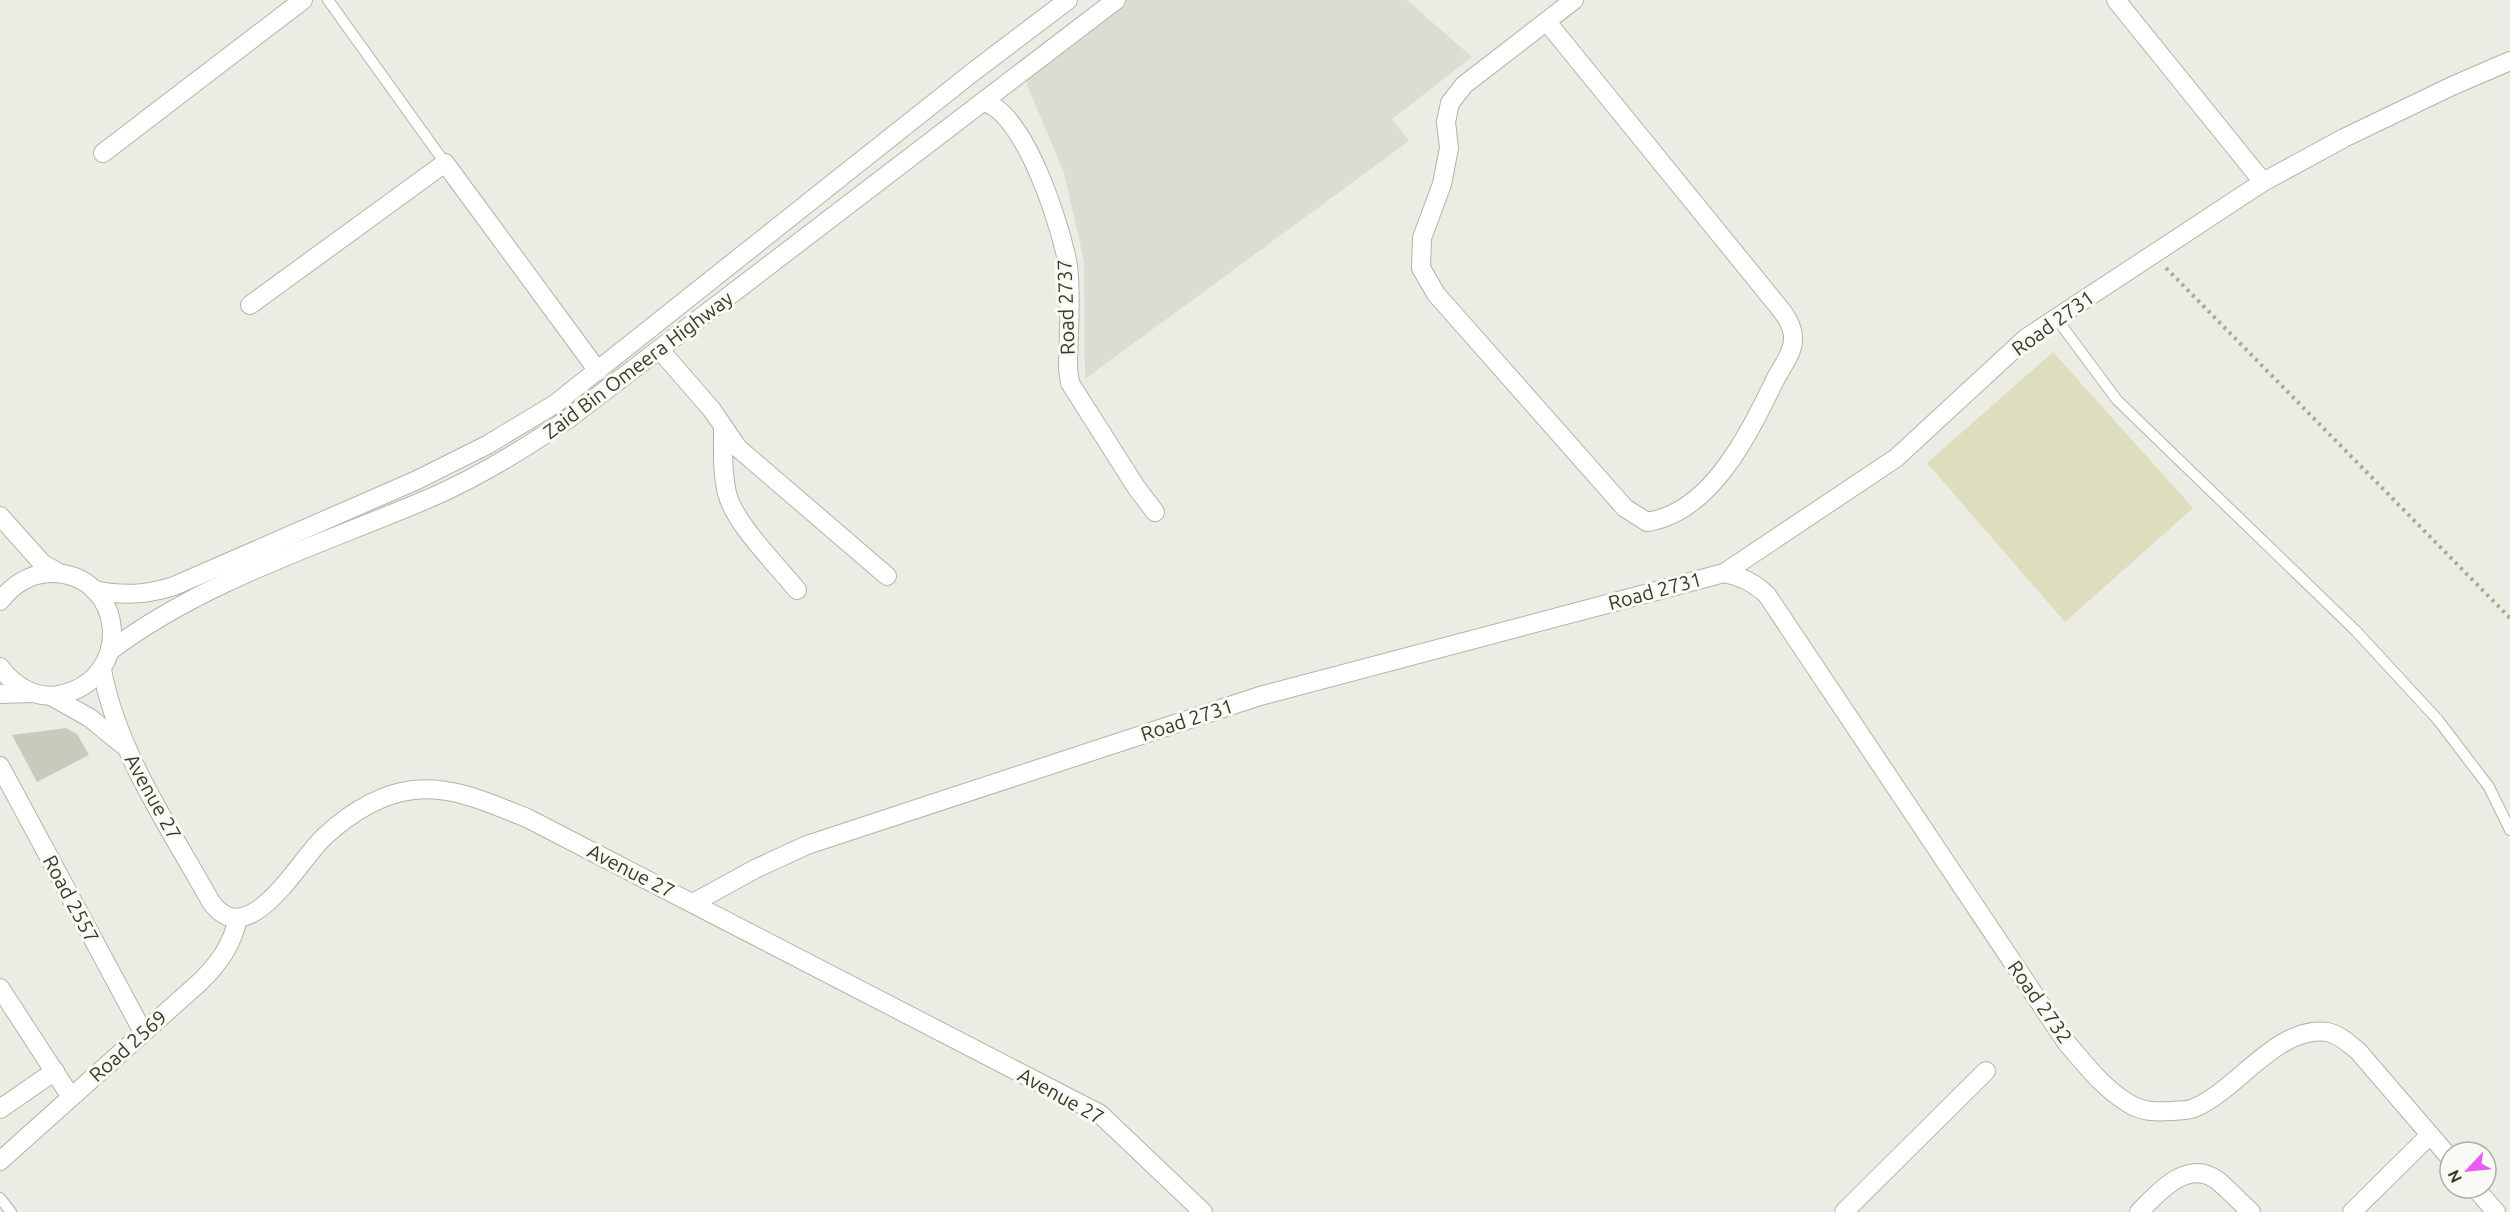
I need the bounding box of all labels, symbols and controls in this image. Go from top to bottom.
street label: Road 2737 [1052,259,1079,355]
street label: Road 2731 [2007,285,2098,360]
street label: Zaid Bin Omeera Highway [539,286,737,443]
street label: Road 2731 [1606,567,1704,614]
street label: Road 2731 [1138,694,1236,745]
street label: Avenue 27 [120,750,186,844]
street label: Avenue 27 [584,839,679,902]
street label: Road 2557 [39,851,104,946]
street label: Road 2732 [2004,956,2077,1048]
street label: Road 2569 [84,1005,171,1086]
street label: Avenue 27 [1014,1063,1108,1129]
north arrow [2438,1140,2498,1200]
text: N [2444,1167,2465,1186]

